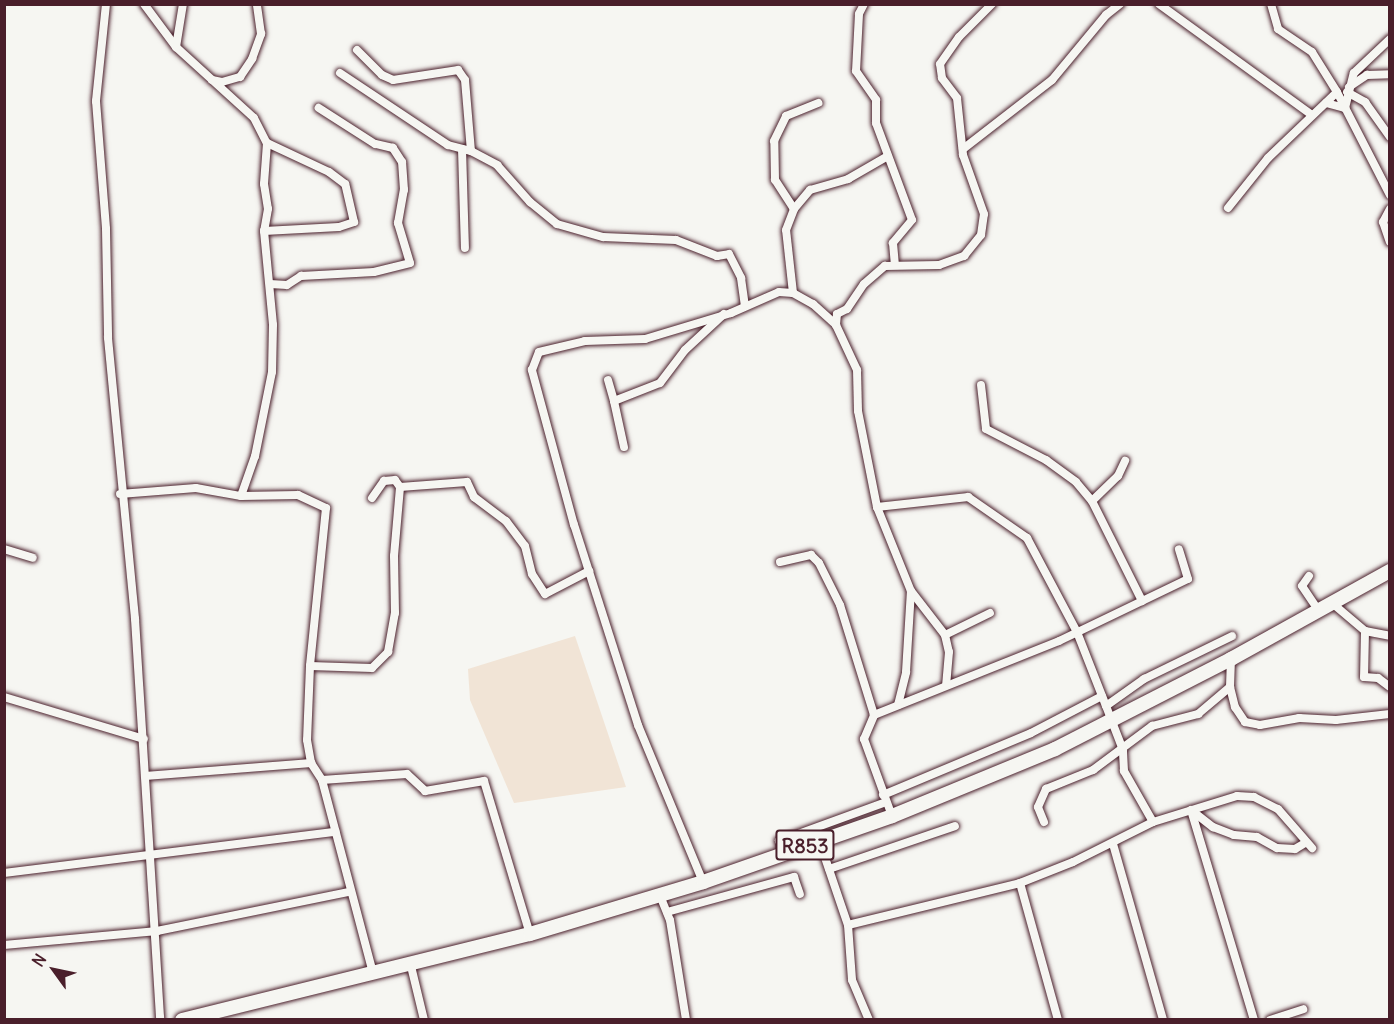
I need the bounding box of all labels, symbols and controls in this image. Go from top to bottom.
road number: R853 [775,828,835,862]
north arrow [24,940,84,1000]
text: N [28,950,50,970]

